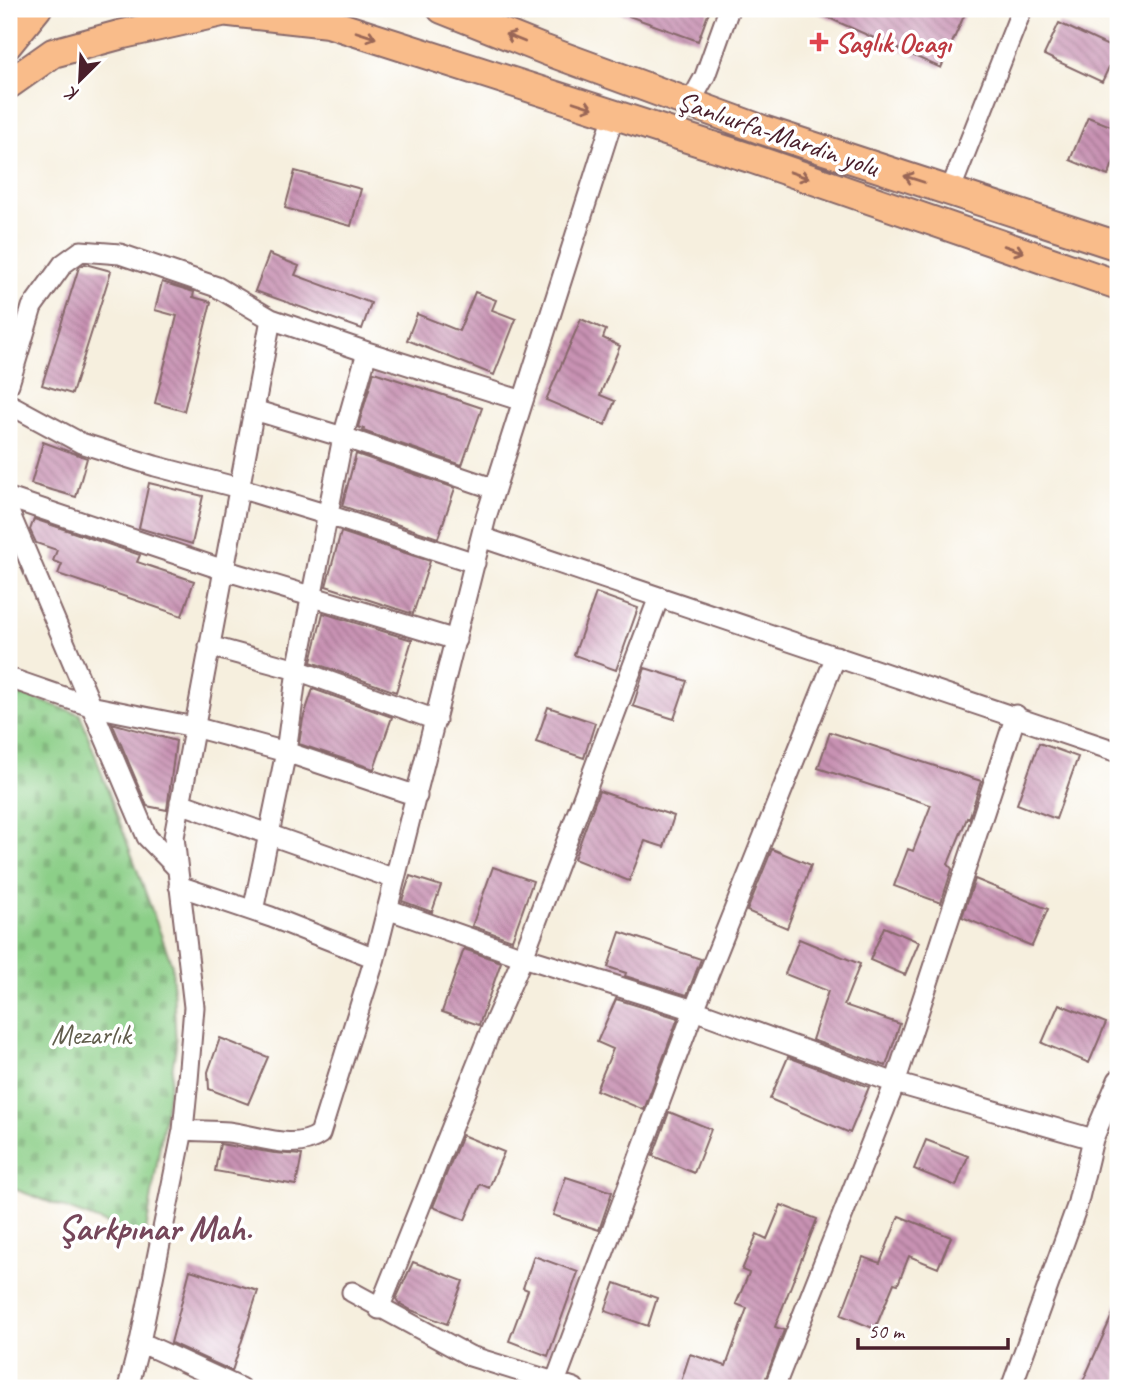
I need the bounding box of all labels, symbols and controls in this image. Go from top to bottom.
place label: Saglık Ocagı [835,25,953,60]
one-way arrow [355,30,377,42]
one-way arrow [504,30,526,43]
marker: Saglık Ocagı [809,32,829,52]
north arrow [46,46,116,116]
text: K [60,80,83,108]
street label: Şanlıurfa-Mardin yolu [673,83,884,185]
one-way arrow [571,99,593,112]
one-way arrow [788,169,810,182]
one-way arrow [903,172,925,185]
one-way arrow [1003,244,1025,256]
park label: Mezarlık [51,1017,134,1052]
district label: Şarkpınar Mah. [58,1206,253,1251]
scale bar [858,1306,1008,1350]
text: 50 m [868,1318,906,1344]

